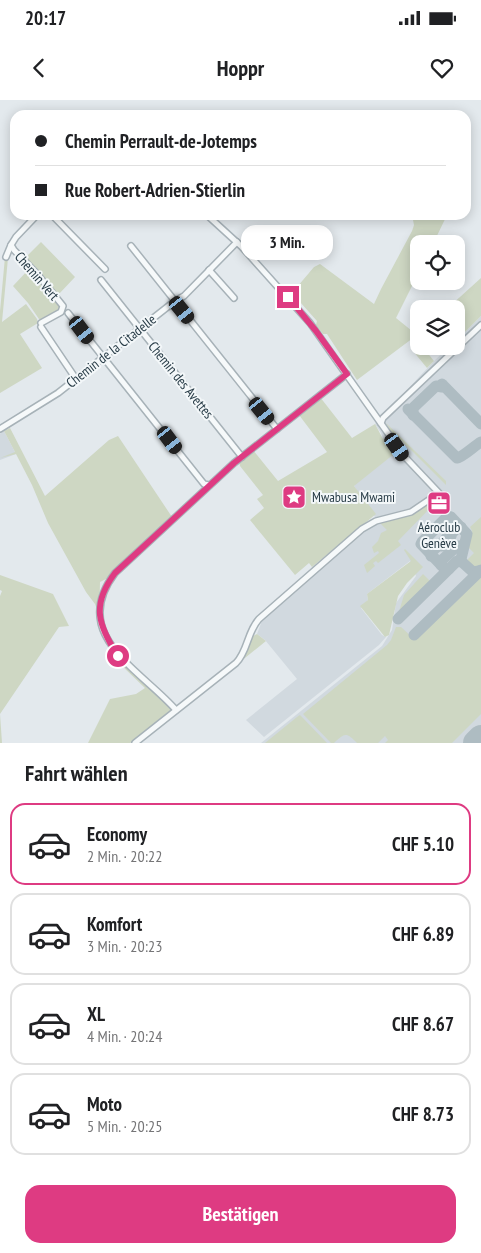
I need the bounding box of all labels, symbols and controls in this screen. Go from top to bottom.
text: 20:17 [25,6,66,30]
icon: back [25,54,53,82]
text: Hoppr [217,54,264,82]
icon: heart [428,54,456,82]
text: Chemin Perrault-de-Jotemps [65,129,257,153]
text: Rue Robert-Adrien-Stierlin [65,178,245,202]
callout: 3 Min. [242,224,334,260]
text: 3 Min. [269,232,305,252]
map controls [410,235,465,355]
button: locate [410,235,465,290]
street label: Chemin Vert [11,248,63,304]
route end [277,286,299,308]
car [166,294,197,326]
button: layers [410,300,465,355]
street label: Chemin de la Citadelle [62,310,160,392]
car [66,314,97,346]
street label: Chemin des Avettes [144,338,218,423]
car [246,395,277,427]
car [154,424,185,456]
car [382,430,411,464]
place icon: Mwabusa Mwami [281,484,307,510]
place label: Mwabusa Mwami [312,488,395,506]
office icon: Aéroclub Genève [426,490,452,516]
place label: Aéroclub Genève [418,518,460,552]
route start [107,645,129,667]
text: Fahrt wählen [25,759,128,787]
icon: car [27,822,72,867]
text: Economy [87,822,147,846]
text: CHF 5.10 [392,832,454,856]
text: 2 Min. · 20:22 [87,846,162,866]
icon: car [27,912,72,957]
text: Komfort [87,912,142,936]
text: CHF 6.89 [392,922,454,946]
text: 3 Min. · 20:23 [87,936,162,956]
icon: car [27,1002,72,1047]
text: XL [87,1002,105,1026]
text: CHF 8.67 [392,1012,454,1036]
text: 4 Min. · 20:24 [87,1026,162,1046]
icon: car [27,1092,72,1137]
text: Moto [87,1092,122,1116]
text: CHF 8.73 [392,1102,454,1126]
text: 5 Min. · 20:25 [87,1116,162,1136]
button: Bestätigen [25,1185,456,1243]

